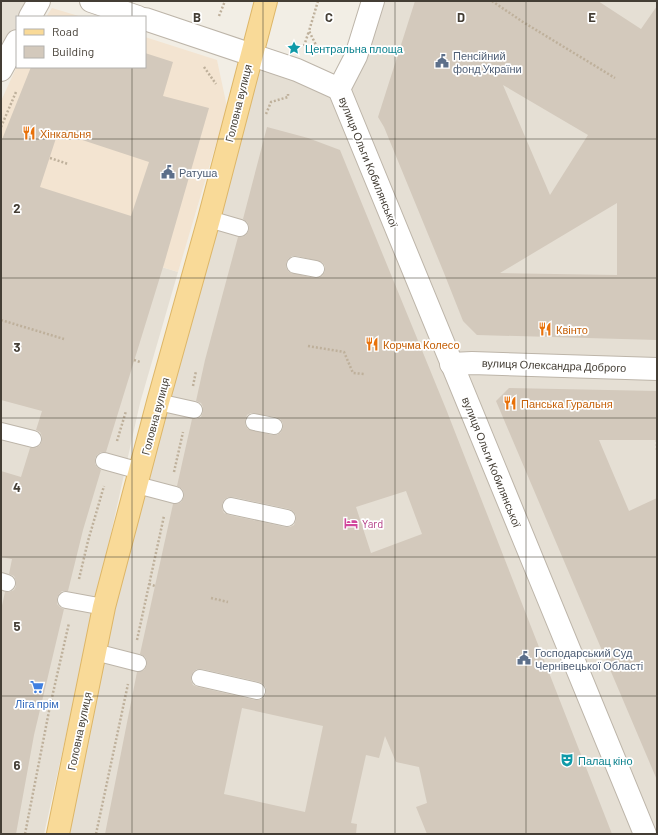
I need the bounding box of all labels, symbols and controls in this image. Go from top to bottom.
text: B [193,9,201,25]
text: C [325,9,333,25]
text: D [457,9,465,25]
text: E [588,9,596,25]
legend [16,16,146,68]
text: Road [52,24,79,38]
place icon: Центральна площа [286,40,302,56]
place label: Центральна площа [305,42,404,55]
text: Building [52,44,94,58]
place label: Пенсійний фонд України [453,49,522,75]
public building icon: Пенсійний фонд України [434,53,450,69]
street label: Головна вулиця [222,63,254,143]
street label: вулиця Ольги Кобилянської [337,95,401,229]
restaurant icon: Хінкальня [21,125,37,141]
place label: Хінкальня [40,127,91,140]
public building icon: Ратуша [160,164,176,180]
place label: Ратуша [179,166,218,179]
text: 2 [13,200,21,216]
restaurant icon: Квінто [537,321,553,337]
place label: Квінто [556,323,588,336]
restaurant icon: Корчма Колесо [364,336,380,352]
place label: Корчма Колесо [383,338,460,351]
text: 3 [13,339,21,355]
street label: вулиця Олександра Доброго [482,356,626,374]
street label: Головна вулиця [138,376,172,456]
street label: вулиця Ольги Кобилянської [460,395,524,529]
restaurant icon: Панська Гуральня [502,395,518,411]
place label: Панська Гуральня [521,397,613,410]
text: 4 [13,479,21,495]
hotel icon: Yard [343,515,359,531]
place label: Yard [362,517,383,530]
text: 5 [13,618,21,634]
place label: Господарський Суд Чернівецької Області [535,646,643,672]
public building icon: Господарський Суд Чернівецької Області [516,650,532,666]
supermarket icon: Ліга прім [29,679,45,695]
street label: Головна вулиця [64,691,94,771]
place label: Ліга прім [15,697,59,710]
theatre icon: Палац кіно [559,752,575,768]
place label: Палац кіно [578,754,633,767]
text: 6 [14,757,21,773]

